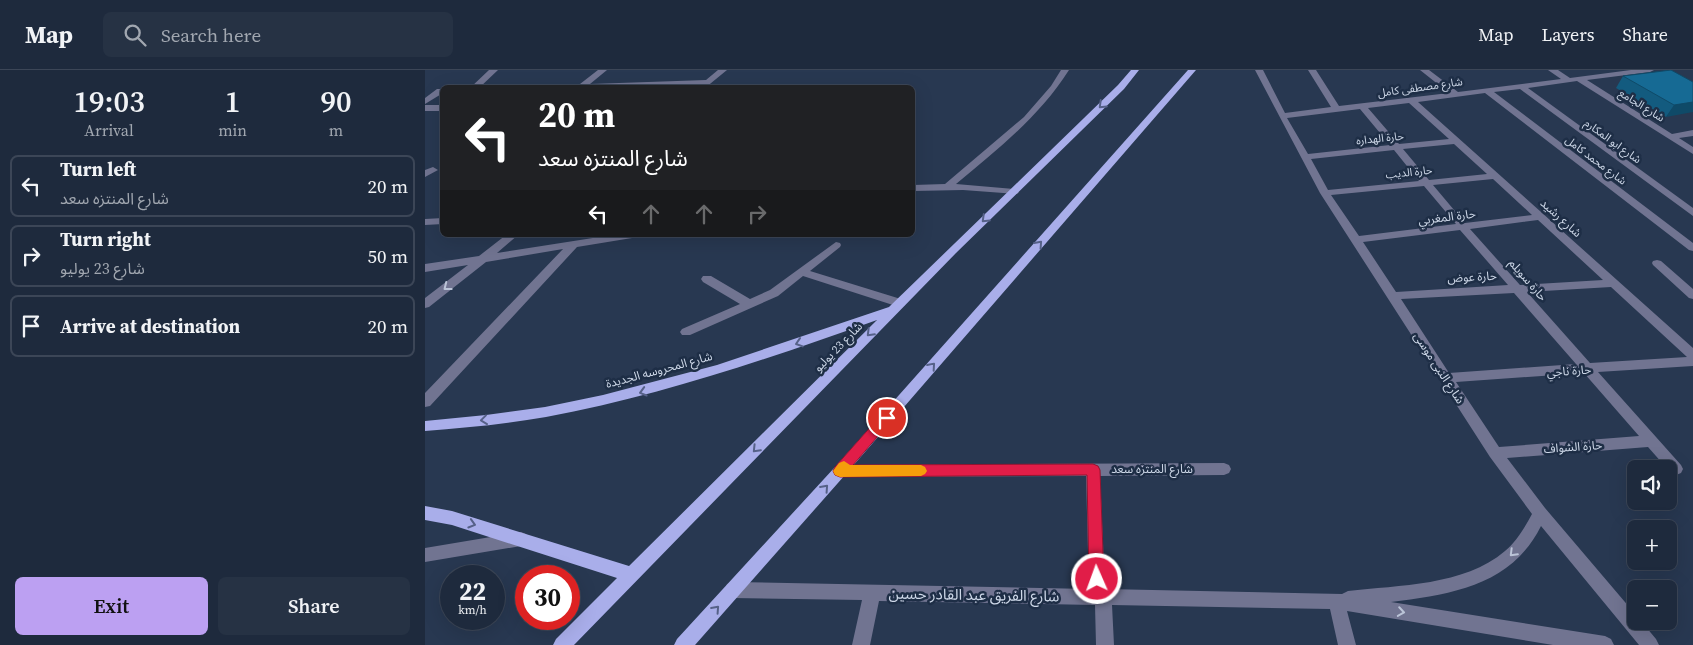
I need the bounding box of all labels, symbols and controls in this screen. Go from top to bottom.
search box [103,12,453,57]
text: Map [25,18,73,51]
icon: search [121,21,149,49]
text: Search here [161,22,261,48]
text: Map [1478,22,1513,47]
text: Layers [1541,22,1594,47]
text: Share [1622,22,1668,47]
street label: شارع مصطفى كامل [1377,74,1464,101]
text: 19:03 [73,81,145,122]
text: 1 [225,81,240,122]
text: 90 [320,81,352,122]
street label: شارع الجامع [1616,85,1668,126]
text: 20 m [538,91,615,139]
one-way arrow [1098,100,1107,109]
icon: left [455,105,520,170]
street label: شارع ابو المكارم [1581,116,1644,167]
text: Arrival [84,119,134,141]
text: min [218,119,247,141]
text: m [329,119,343,141]
street label: حارة الهداره [1355,128,1405,148]
street label: شارع محمد كامل [1562,132,1630,189]
text: شارع المنتزه سعد [538,143,688,173]
text: Turn left [60,156,136,182]
street label: حارة الديب [1385,163,1434,182]
icon: left [17,172,45,200]
text: 20 m [367,173,408,199]
text: شارع المنتزه سعد [60,187,169,209]
street label: شارع رشيد [1536,195,1585,242]
icon: left [584,200,612,228]
icon: ahead [637,200,665,228]
icon: ahead [690,200,718,228]
icon: right [743,200,771,228]
street label: حارة المغربي [1417,206,1477,230]
one-way arrow [982,213,991,222]
text: Turn right [60,226,151,252]
one-way arrow [1033,240,1042,249]
icon: right [17,242,45,270]
text: 50 m [367,243,408,269]
street label: حارة سويلم [1504,255,1551,305]
text: شارع 23 يوليو [60,257,145,279]
street label: حارة عوض [1447,268,1497,286]
one-way arrow [444,281,453,289]
icon: arrive [17,312,45,340]
text: Arrive at destination [60,313,240,339]
text: 20 m [367,313,408,339]
street label: شارع 23 يوليو [810,319,867,376]
one-way arrow [867,327,876,336]
street label: شارع النبى موسى [1409,329,1468,407]
one-way arrow [795,338,803,348]
street label: شارع المحروسه الجديدة [604,348,714,393]
street label: حارة ناجي [1546,361,1592,382]
one-way arrow [926,363,935,372]
one-way arrow [640,386,648,396]
pin [866,397,908,439]
icon: arrive [873,404,901,432]
one-way arrow [479,414,487,425]
street label: حارة الشواف [1543,437,1603,457]
one-way arrow [753,443,762,452]
map controls [1627,460,1677,630]
button: sound [1627,460,1677,510]
street label: شارع المنتزه سعد [1111,461,1193,478]
one-way arrow [819,485,828,494]
one-way arrow [468,518,476,528]
button: + [1627,520,1677,570]
one-way arrow [1510,547,1519,556]
position arrow [1070,552,1122,604]
speed limit sign: 30 [515,565,580,630]
text: 22 [459,574,486,608]
button: Exit [15,577,208,635]
button: Share [218,577,410,635]
button: − [1627,580,1677,630]
street label: شارع الفريق عبد القادر حسين [888,583,1060,608]
text: km/h [458,602,487,618]
one-way arrow [710,605,719,614]
one-way arrow [1397,606,1406,616]

